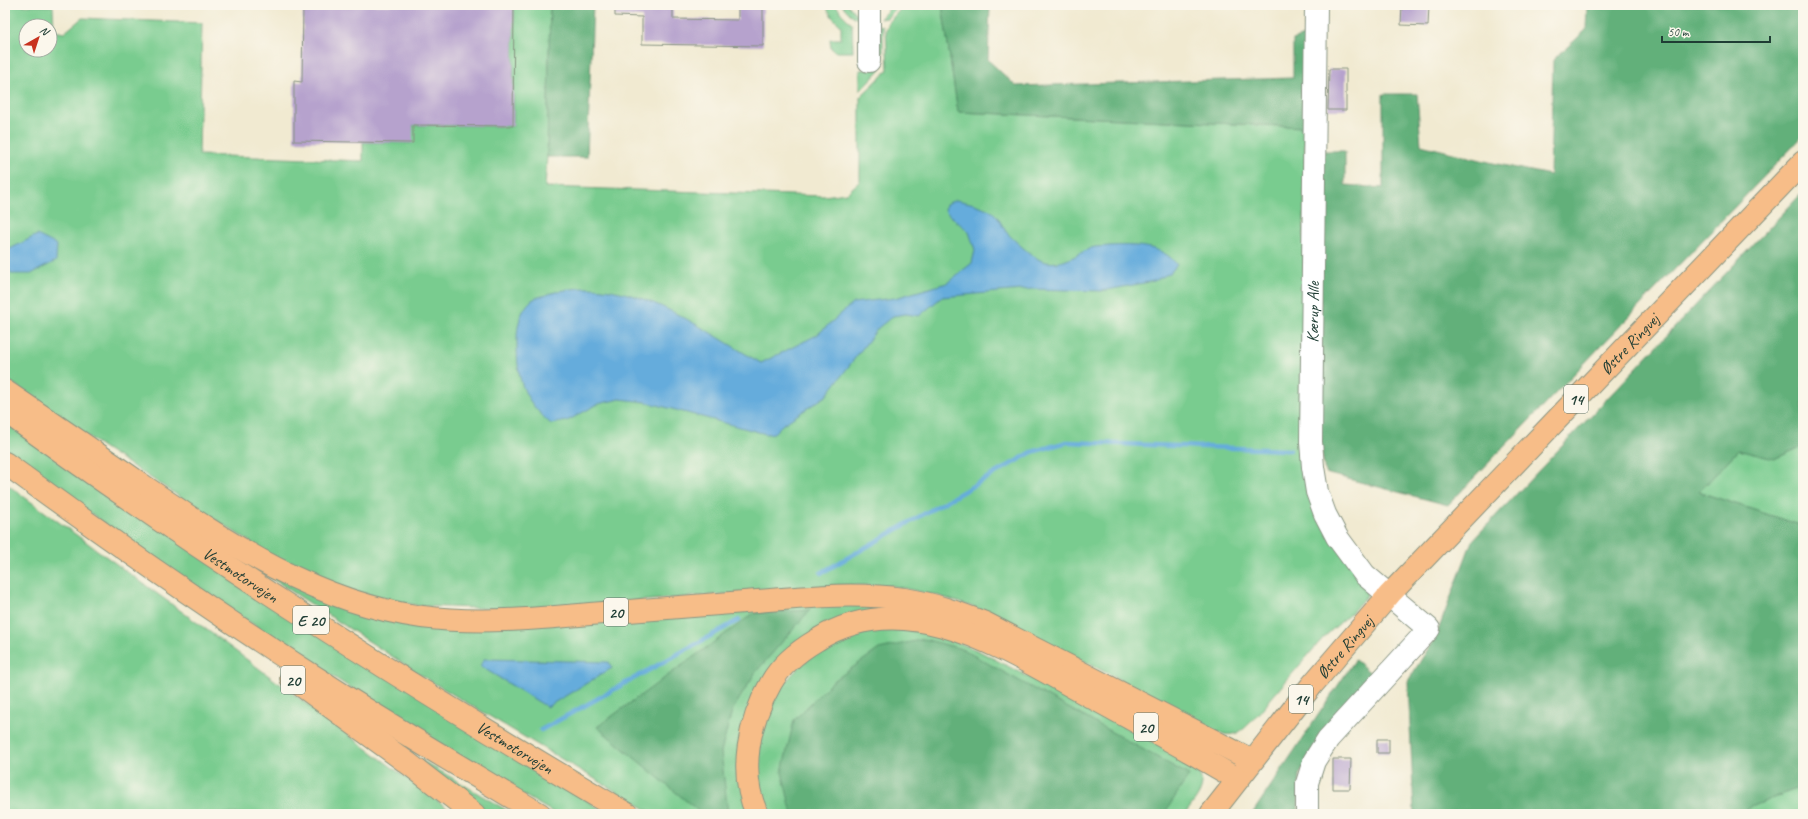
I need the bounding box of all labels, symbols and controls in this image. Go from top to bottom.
north arrow [18,18,58,58]
scale bar [1662,18,1770,44]
text: N [37,23,53,39]
text: 50 m [1668,24,1690,40]
street label: Kærup Alle [1302,280,1324,343]
street label: Østre Ringvej [1596,307,1665,379]
road number: 14 [1564,385,1588,413]
street label: Vestmotorvejen [199,543,282,608]
road number: 20 [604,598,628,626]
road number: E 20 [293,606,329,634]
street label: Østre Ringvej [1312,610,1379,683]
road number: 20 [281,666,305,694]
road number: 14 [1289,685,1313,713]
road number: 20 [1134,713,1158,741]
street label: Vestmotorvejen [472,716,557,779]

